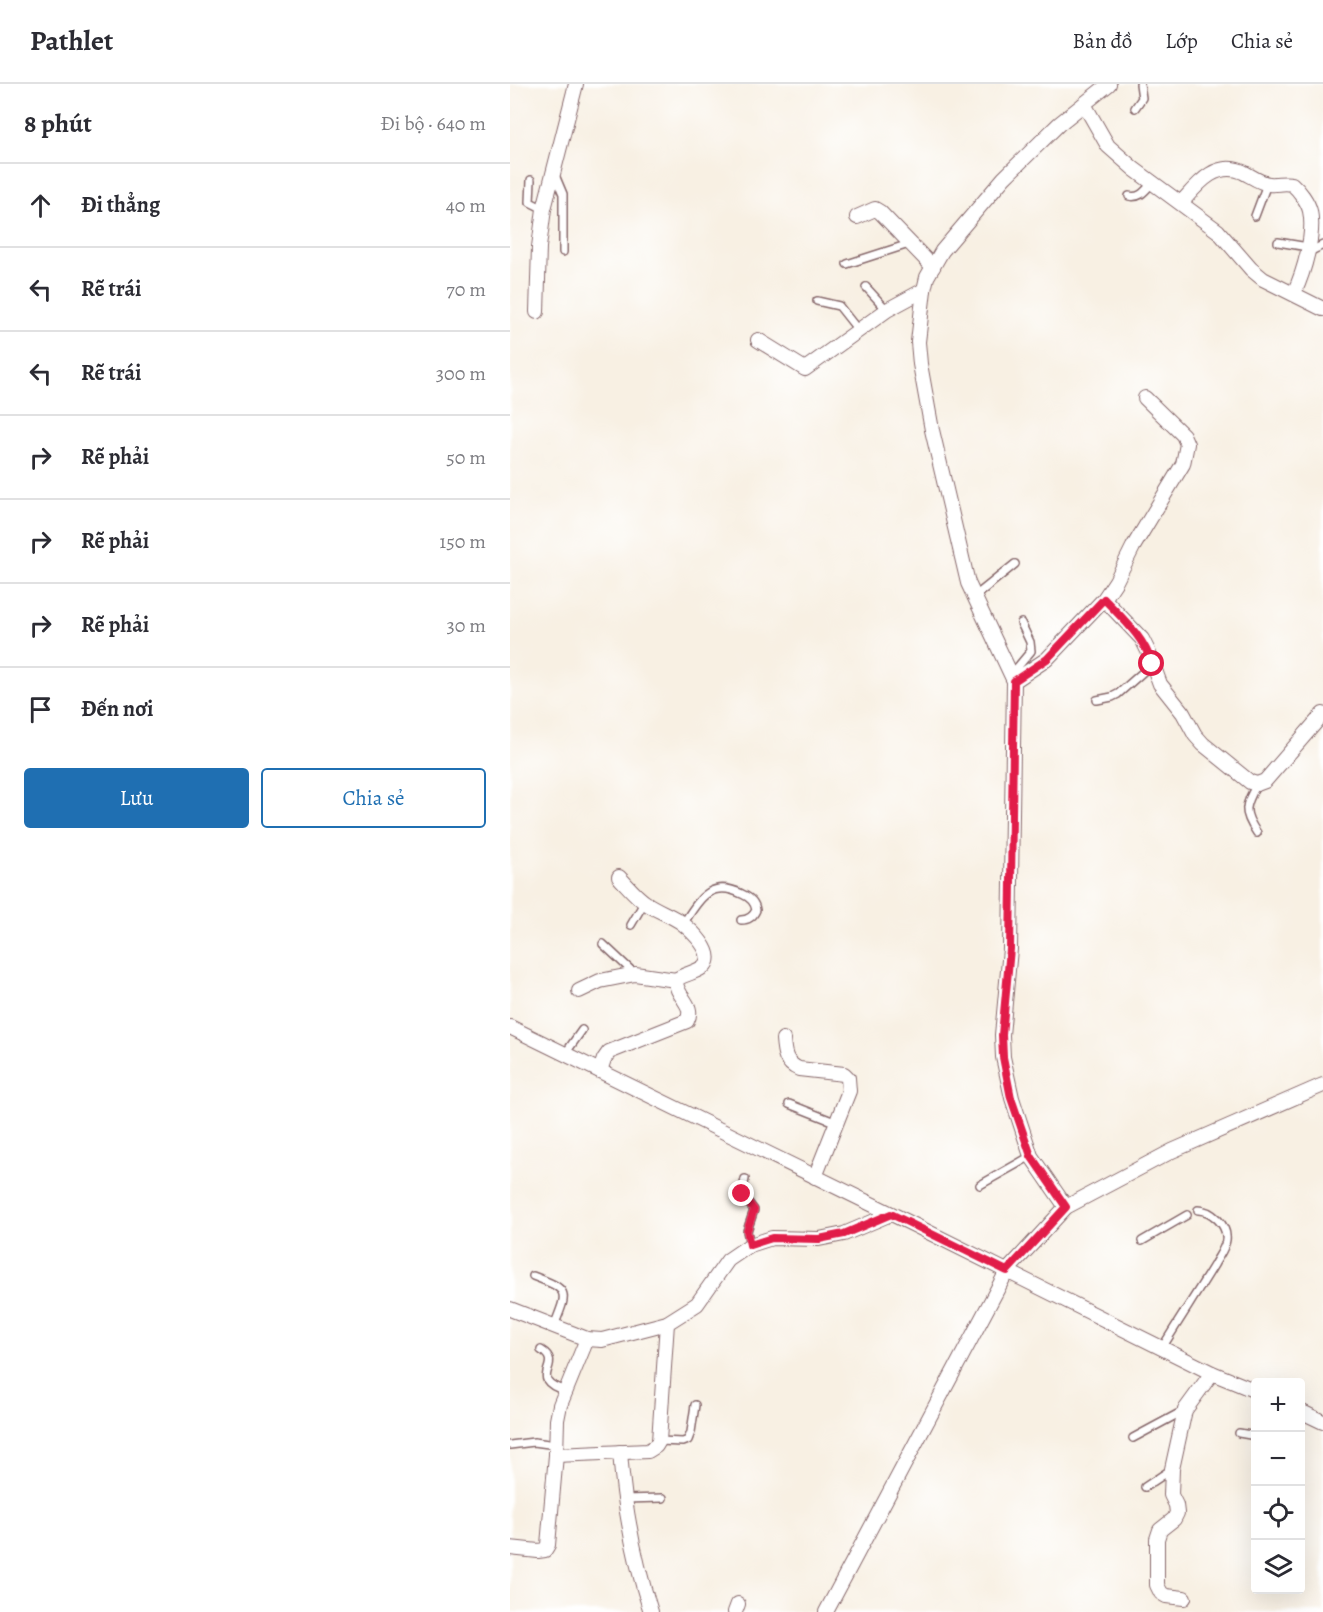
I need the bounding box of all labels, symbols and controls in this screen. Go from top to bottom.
text: Pathlet [30,22,113,60]
text: Bản đồ [1073,27,1132,55]
text: Lớp [1165,27,1198,55]
text: Chia sẻ [1231,27,1293,55]
text: 8 phút [24,106,92,141]
text: Đi bộ · 640 m [381,110,486,137]
icon: ahead [24,189,57,222]
text: Đi thẳng [81,190,160,220]
text: 40 m [446,192,486,219]
icon: left [24,273,57,306]
text: Rẽ trái [81,274,142,304]
text: 70 m [446,276,486,303]
icon: left [24,357,57,390]
text: Rẽ trái [81,358,142,388]
text: 300 m [436,360,486,387]
icon: right [24,441,57,474]
text: Rẽ phải [81,442,149,472]
text: 50 m [446,444,486,471]
icon: right [24,525,57,558]
text: Rẽ phải [81,526,149,556]
text: 150 m [439,528,486,555]
icon: right [24,609,57,642]
text: Rẽ phải [81,610,149,640]
text: 30 m [446,612,486,639]
route start [1138,650,1164,676]
icon: arrive [24,693,57,726]
text: Đến nơi [81,694,153,724]
button: Lưu [24,768,249,828]
button: Chia sẻ [261,768,486,828]
route end [728,1180,754,1206]
map controls [1251,1378,1305,1594]
button: + [1251,1378,1305,1432]
button: − [1251,1432,1305,1486]
button: locate [1251,1486,1305,1540]
button: layers [1251,1540,1305,1594]

